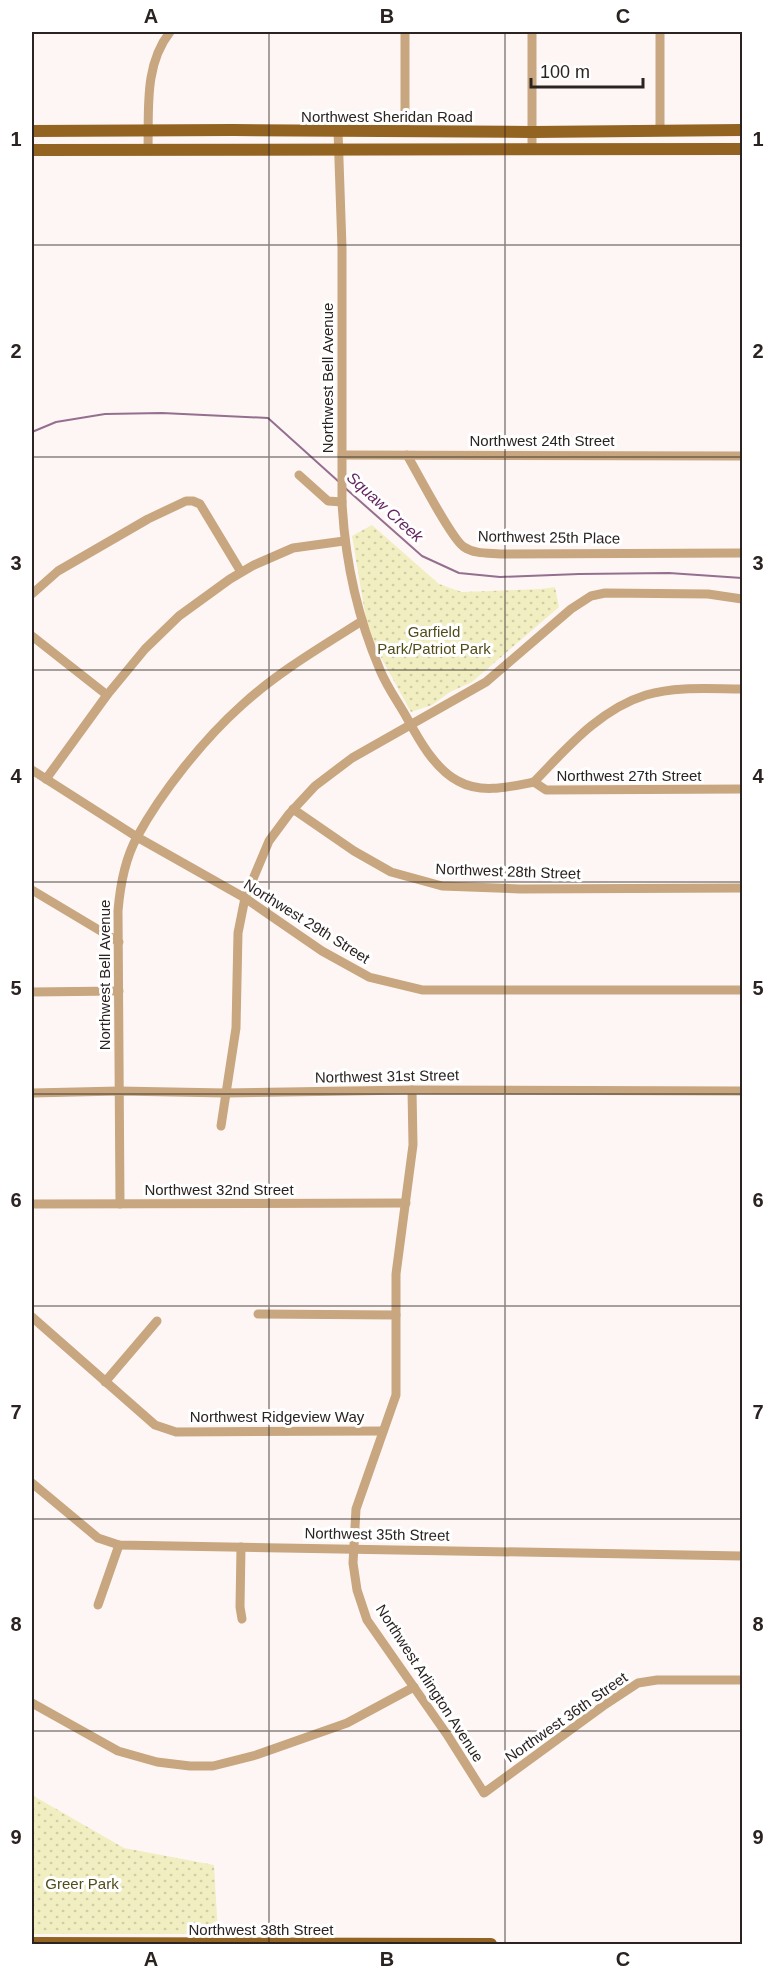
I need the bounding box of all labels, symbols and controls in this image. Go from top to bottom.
text: A [144,5,158,27]
text: B [380,5,394,27]
text: C [616,5,630,27]
scale bar [531,51,644,89]
text: 100 m [540,62,590,82]
street label: Northwest Sheridan Road [301,108,473,125]
text: 1 [10,128,22,150]
text: 1 [752,128,764,150]
street label: Northwest Bell Avenue [319,303,336,453]
text: 2 [10,340,22,362]
text: 2 [752,340,764,362]
street label: Northwest 24th Street [469,432,615,449]
water label: Squaw Creek [344,469,427,546]
street label: Northwest 25th Place [478,527,620,547]
text: 3 [10,552,22,574]
text: 3 [752,552,764,574]
park label: Garfield Park/Patriot Park [377,623,491,657]
text: 4 [10,765,22,787]
text: 4 [752,765,764,787]
street label: Northwest 27th Street [556,767,702,784]
street label: Northwest 28th Street [435,860,582,882]
street label: Northwest 29th Street [241,875,374,967]
street label: Northwest Bell Avenue [96,900,113,1050]
text: 5 [10,977,22,999]
text: 5 [752,977,764,999]
street label: Northwest 31st Street [315,1066,460,1086]
street label: Northwest 32nd Street [144,1181,294,1198]
text: 6 [10,1189,22,1211]
text: 6 [752,1189,764,1211]
text: 7 [10,1401,22,1423]
text: 7 [752,1401,764,1423]
street label: Northwest Ridgeview Way [190,1408,365,1425]
street label: Northwest 35th Street [304,1524,451,1544]
street label: Northwest Arlington Avenue [373,1601,487,1765]
text: 8 [10,1613,22,1635]
text: 8 [752,1613,764,1635]
street label: Northwest 36th Street [502,1668,631,1766]
text: 9 [10,1826,22,1848]
text: 9 [752,1826,764,1848]
park label: Greer Park [45,1875,119,1892]
street label: Northwest 38th Street [188,1921,334,1938]
text: A [144,1948,158,1970]
text: B [380,1948,394,1970]
text: C [616,1948,630,1970]

